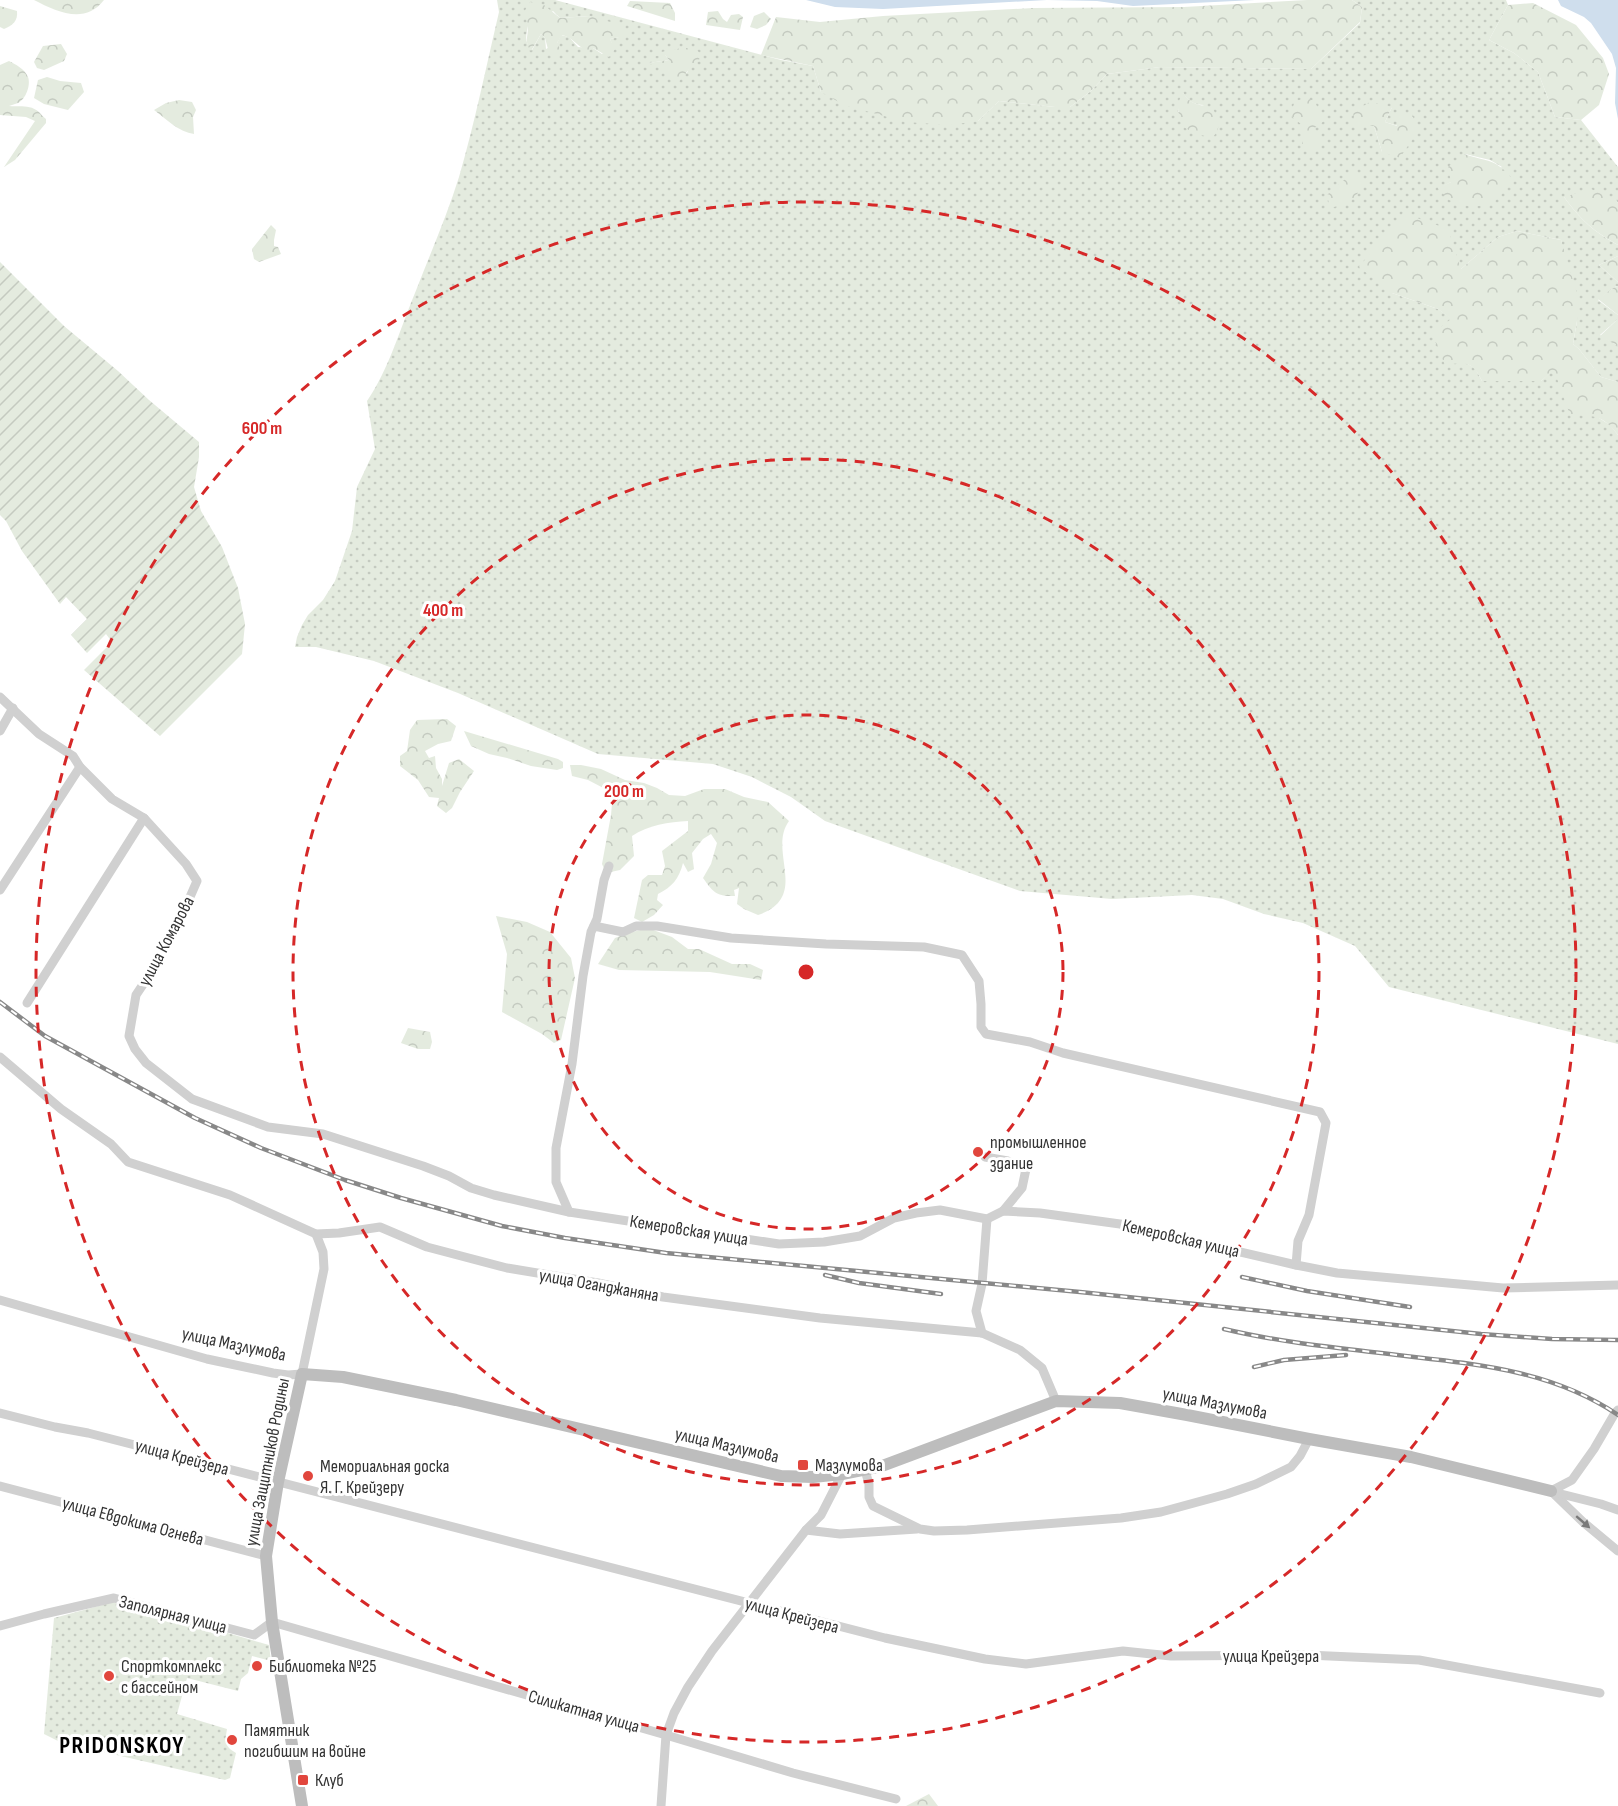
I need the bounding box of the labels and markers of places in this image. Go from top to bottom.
centre of rings [796,962,816,982]
place label: промышленное здание [990,1132,1086,1174]
marker: промышленное здание [971,1145,985,1159]
place label: Мазлумова [815,1455,883,1476]
place label: Мемориальная доска Я. Г. Крейзеру [320,1456,450,1498]
marker: Мазлумова [796,1458,810,1472]
marker: Мемориальная доска Я. Г. Крейзеру [301,1469,315,1483]
place label: Спорткомплекс с бассейном [121,1656,222,1698]
place label: Библиотека №25 [269,1656,376,1677]
marker: Библиотека №25 [250,1659,264,1673]
marker: Спорткомплекс с бассейном [102,1669,116,1683]
place label: Памятник погибшим на войне [244,1720,366,1762]
marker: Памятник погибшим на войне [225,1733,239,1747]
place label: Клуб [315,1770,344,1791]
marker: Клуб [296,1773,310,1787]

